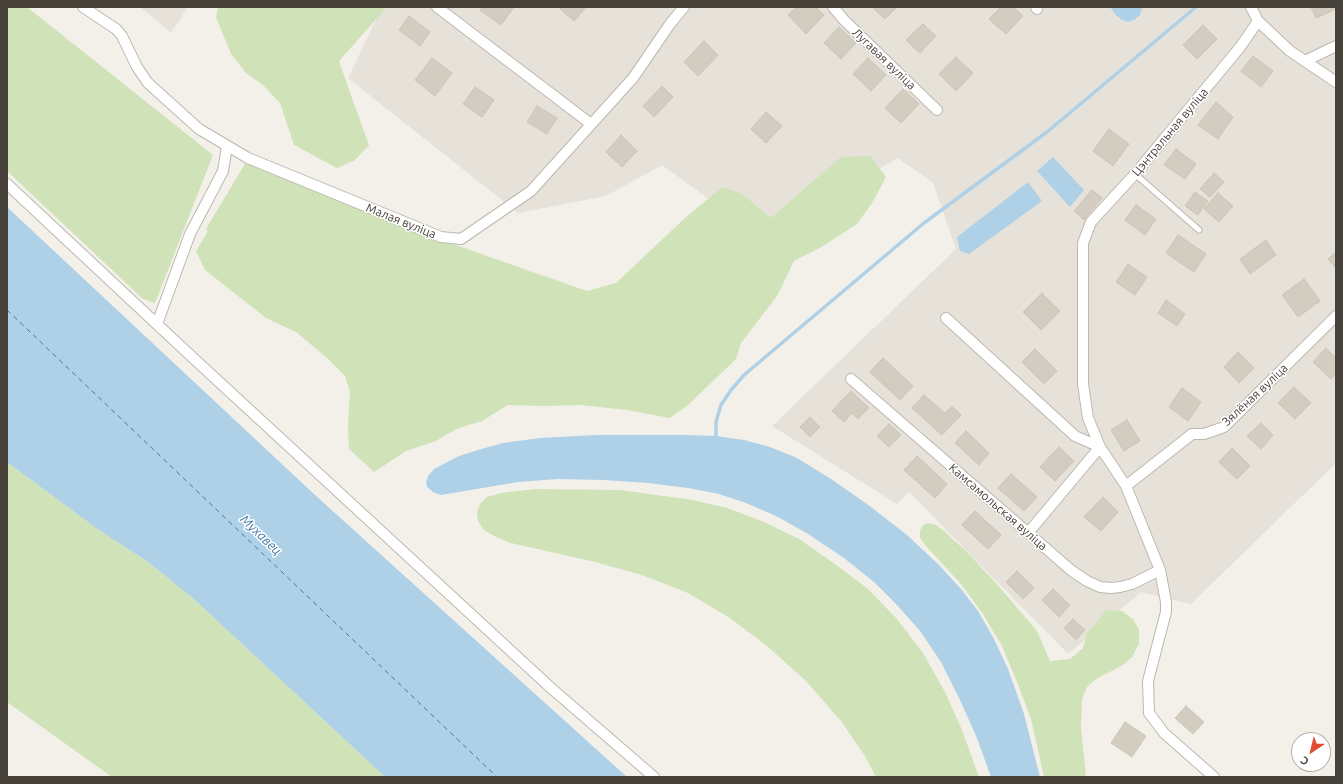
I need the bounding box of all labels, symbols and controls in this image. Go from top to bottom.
street label: Лугавая вуліца [849,25,919,93]
street label: Цэнтральная вуліца [1129,85,1211,179]
street label: Малая вуліца [364,200,438,242]
street label: Зялёная вуліца [1219,361,1291,429]
street label: Камсамольская вуліца [946,460,1050,554]
water label: Мухавец [237,512,285,558]
north arrow [1291,732,1331,772]
text: С [1298,754,1311,768]

